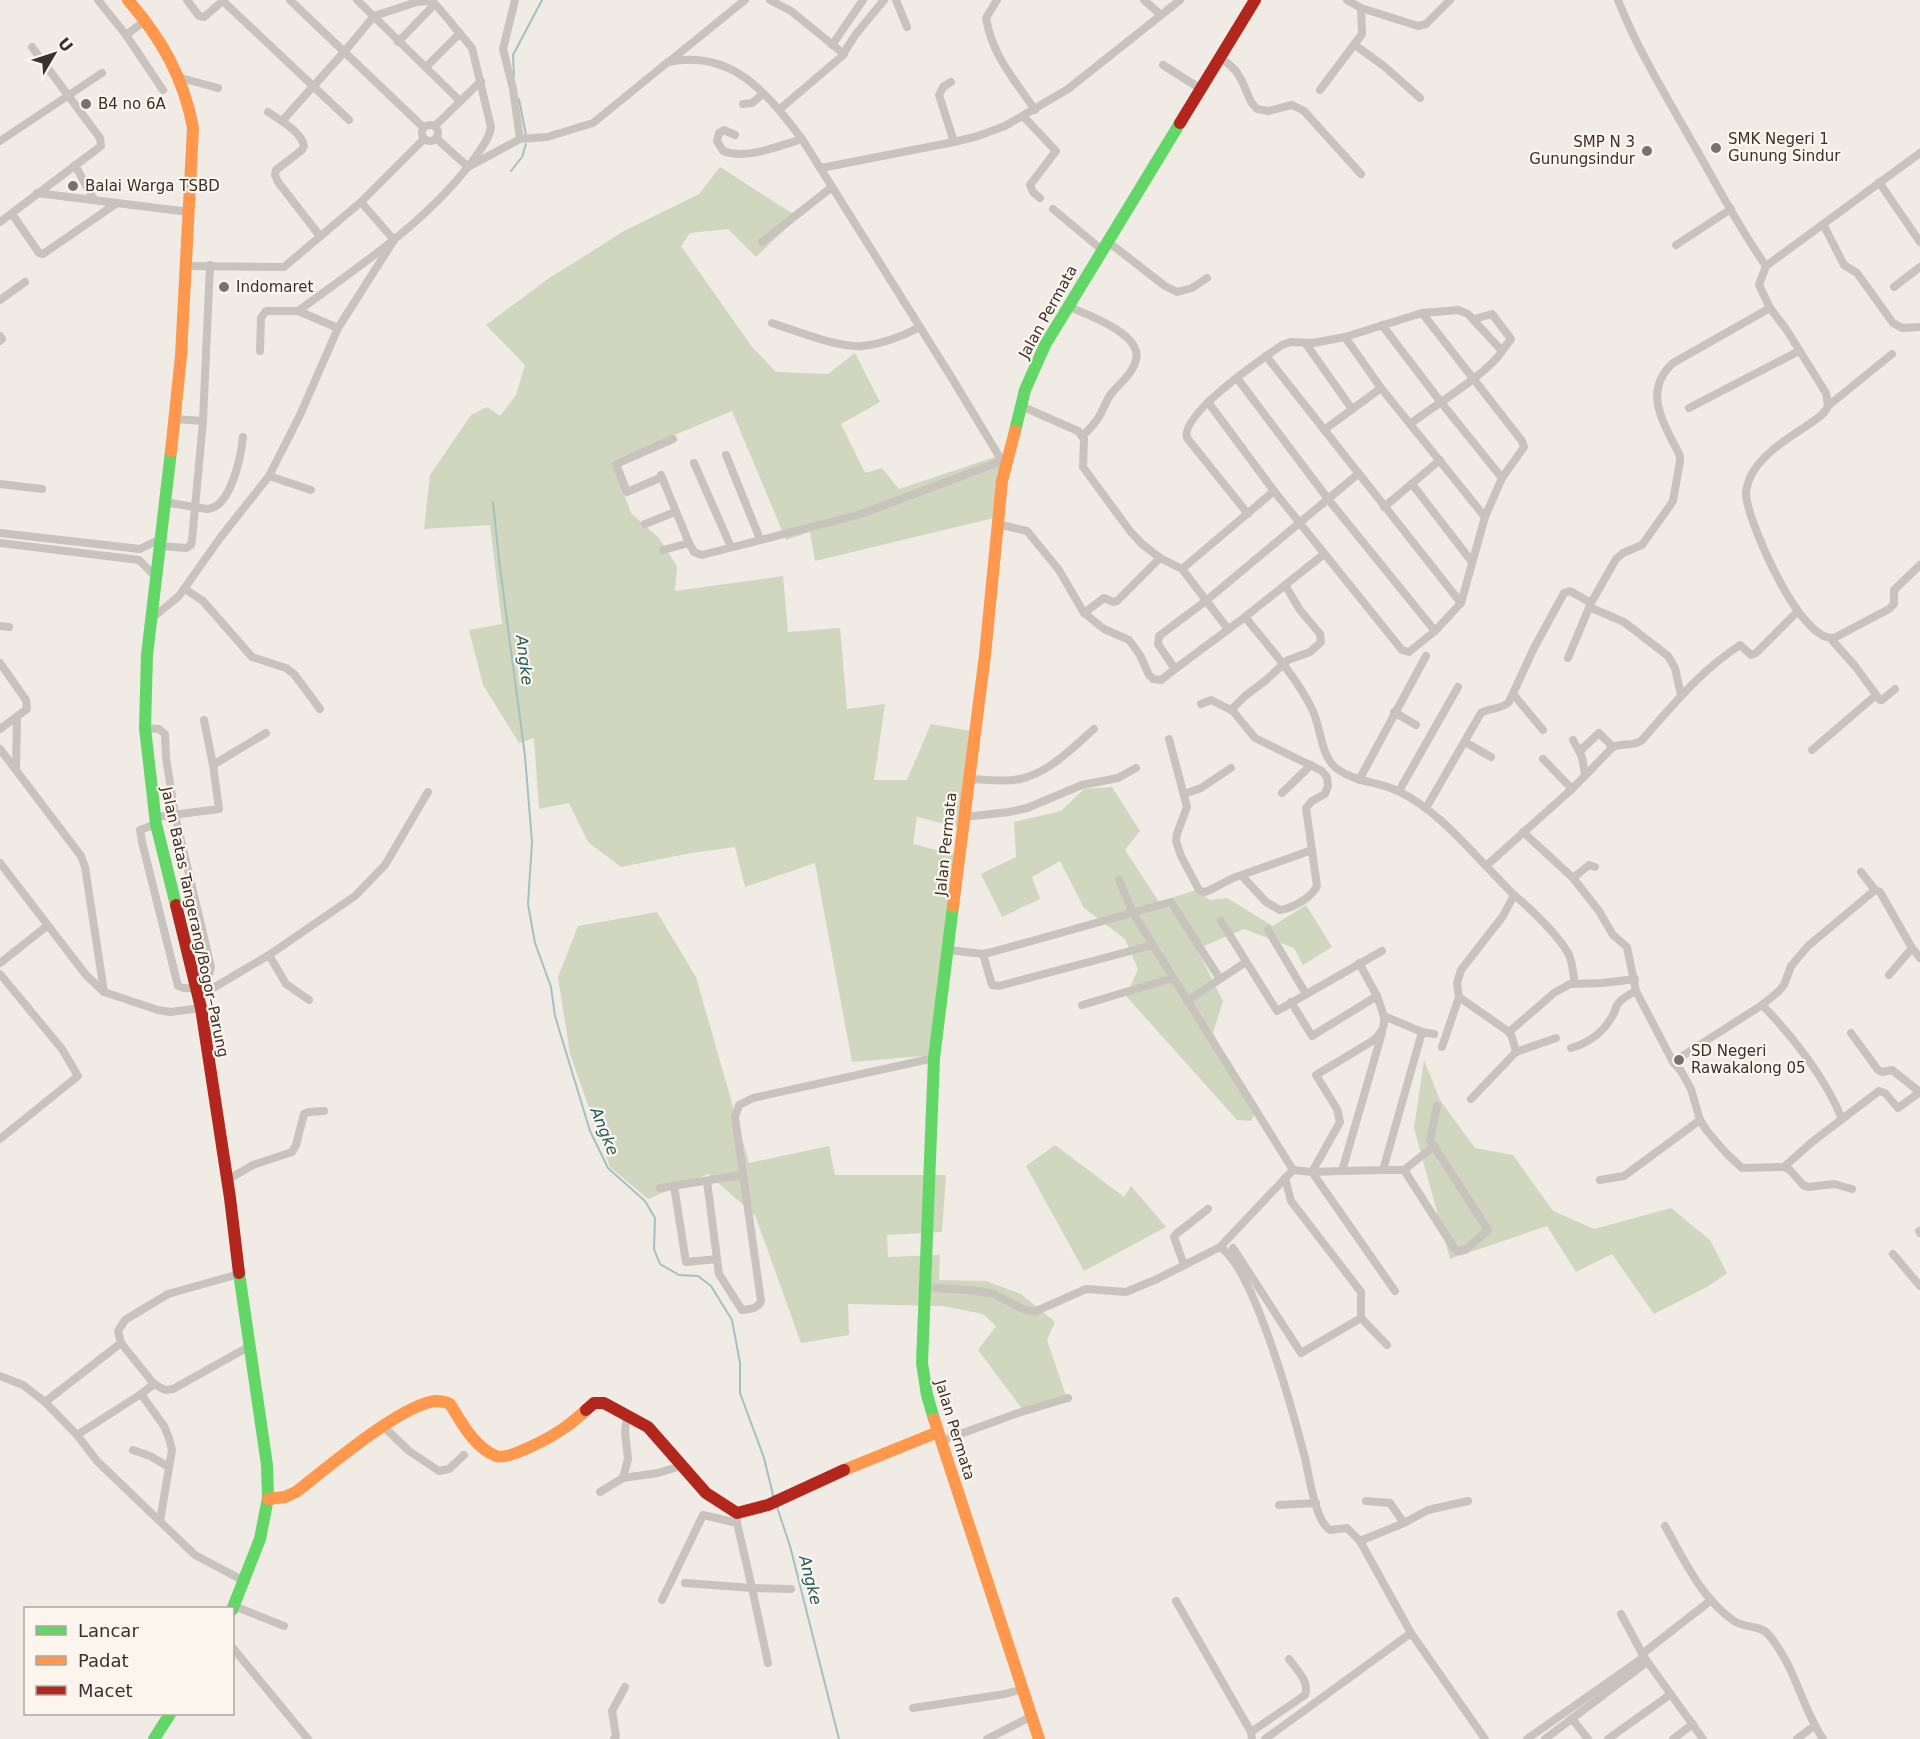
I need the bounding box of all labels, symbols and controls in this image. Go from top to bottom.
north arrow [24,24,84,84]
text: U [54,34,77,56]
place label: B4 no 6A [98,95,167,113]
marker: B4 no 6A [79,97,93,111]
place label: SMK Negeri 1 Gunung Sindur [1728,130,1841,165]
place label: SMP N 3 Gunungsindur [1529,133,1636,168]
marker: SMK Negeri 1 Gunung Sindur [1709,141,1723,155]
marker: SMP N 3 Gunungsindur [1640,144,1654,158]
place label: Balai Warga TSBD [85,177,220,195]
marker: Balai Warga TSBD [66,179,80,193]
street label: Jalan Permata [1014,262,1081,363]
place label: Indomaret [236,278,313,296]
marker: Indomaret [217,280,231,294]
water label: Angke [512,633,537,686]
street label: Jalan Batas Tangerang/Bogor–Parung [157,784,233,1059]
street label: Jalan Permata [932,791,960,898]
place label: SD Negeri Rawakalong 05 [1691,1042,1806,1077]
marker: SD Negeri Rawakalong 05 [1672,1053,1686,1067]
water label: Angke [586,1103,623,1158]
street label: Jalan Permata [931,1377,979,1482]
water label: Angke [795,1552,826,1607]
legend [24,1607,234,1715]
text: Lancar [78,1620,139,1641]
text: Padat [78,1650,129,1671]
text: Macet [78,1680,133,1701]

